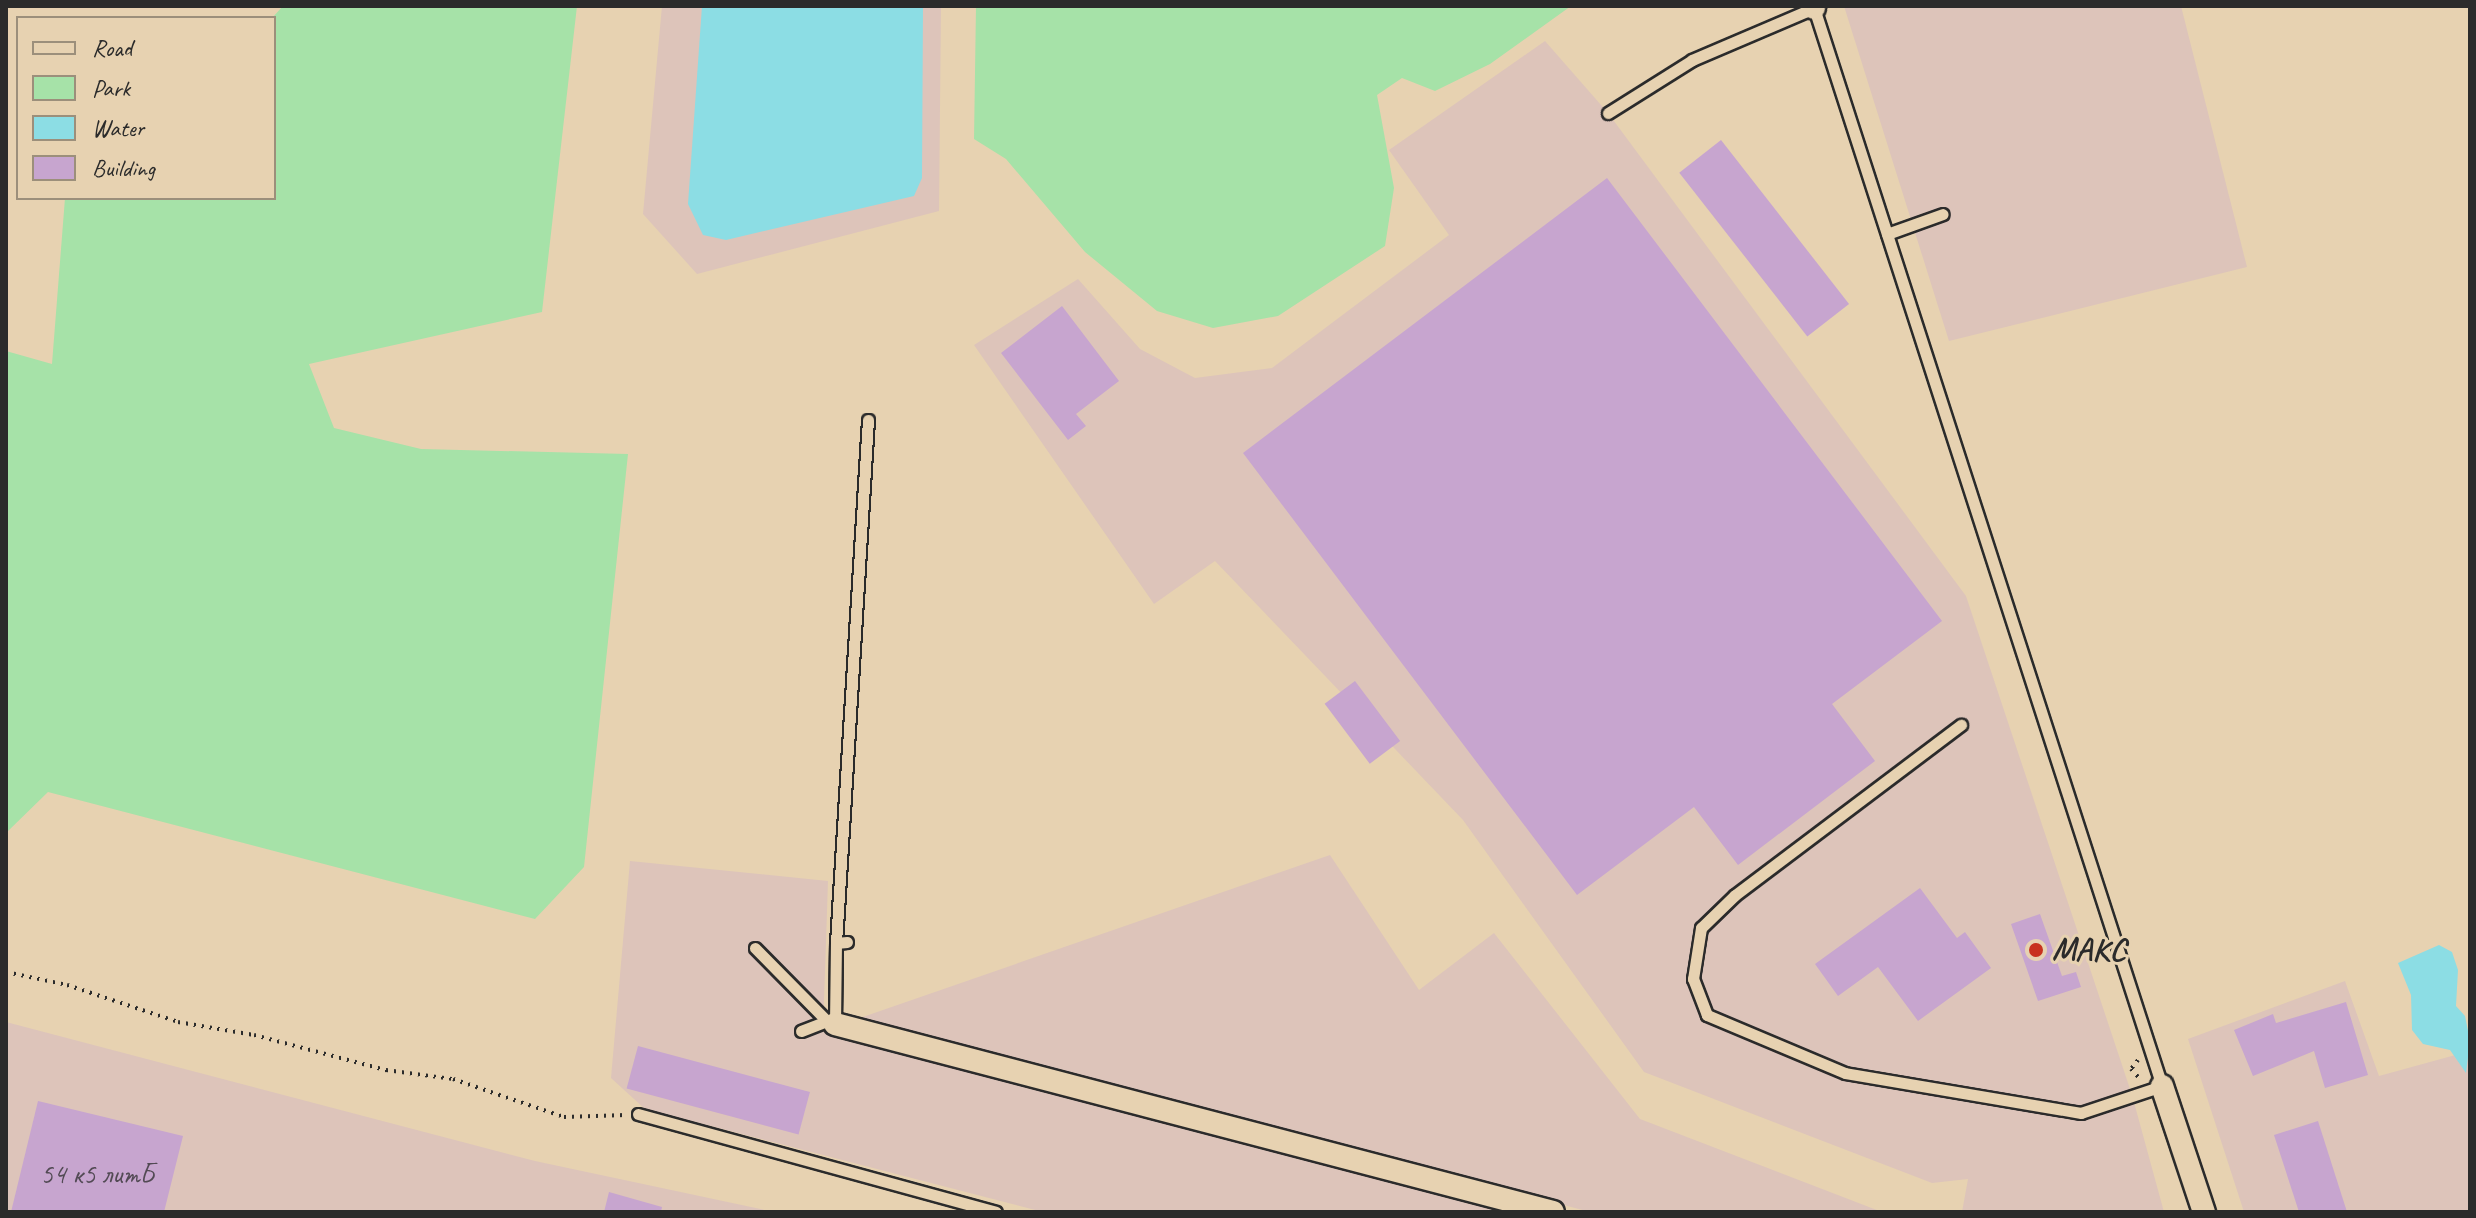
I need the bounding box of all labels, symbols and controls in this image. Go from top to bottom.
legend [16,16,276,200]
text: Road [92,33,132,63]
text: Park [92,73,130,103]
text: Water [92,113,144,143]
text: Building [92,153,155,183]
place label: МАКС [2052,931,2126,969]
marker: МАКС [2027,941,2045,959]
house number: 54 к5 литБ [40,1157,154,1191]

